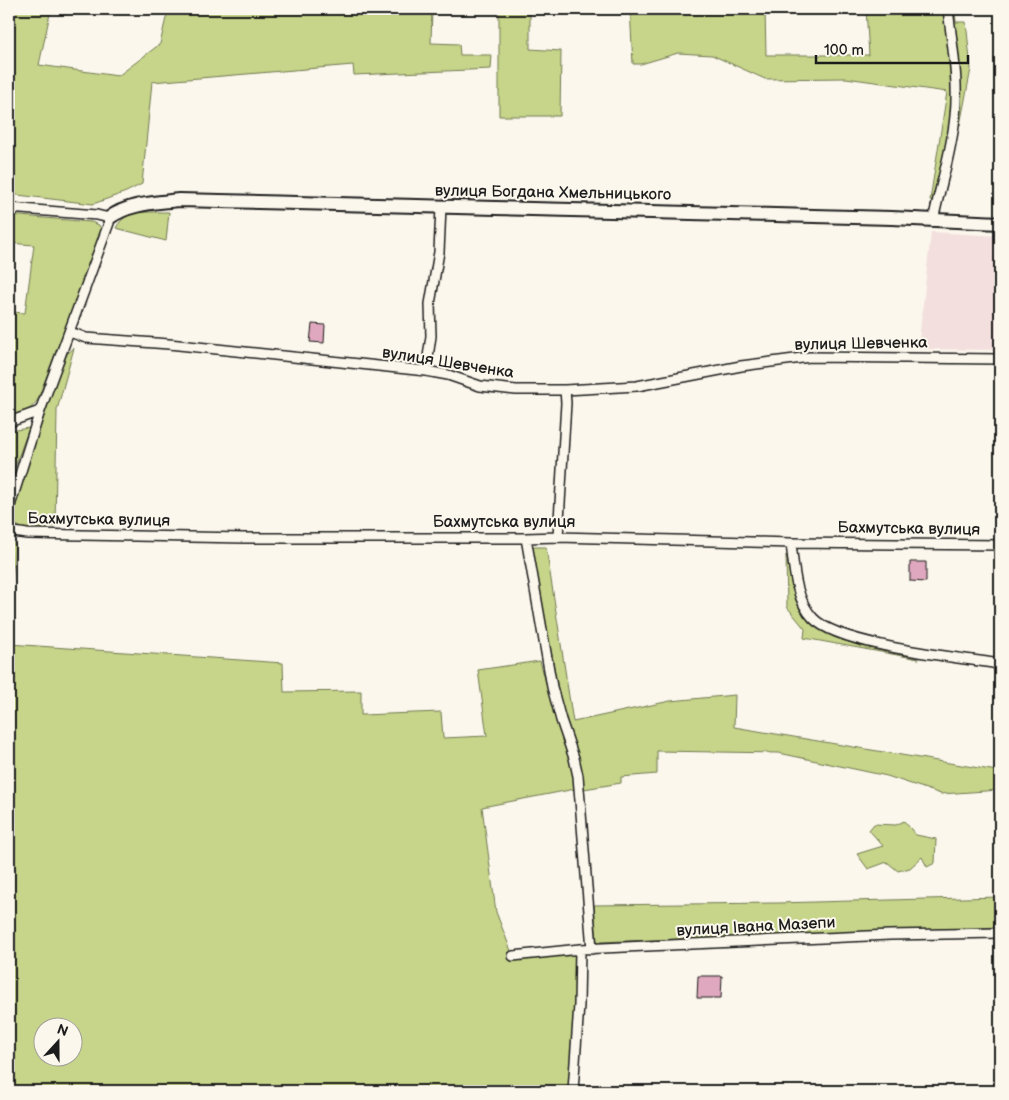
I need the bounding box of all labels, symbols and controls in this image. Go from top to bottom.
scale bar [816,32,969,64]
text: 100 m [824,41,864,60]
street label: вулиця Богдана Хмельницького [435,181,671,205]
street label: вулиця Шевченка [794,333,928,355]
street label: вулиця Шевченка [381,343,516,383]
street label: Бахмутська вулиця [28,509,171,531]
street label: Бахмутська вулиця [433,513,575,532]
street label: Бахмутська вулиця [838,518,981,540]
street label: вулиця Івана Мазепи [676,913,836,941]
north arrow [32,1018,82,1068]
text: N [55,1021,70,1040]

